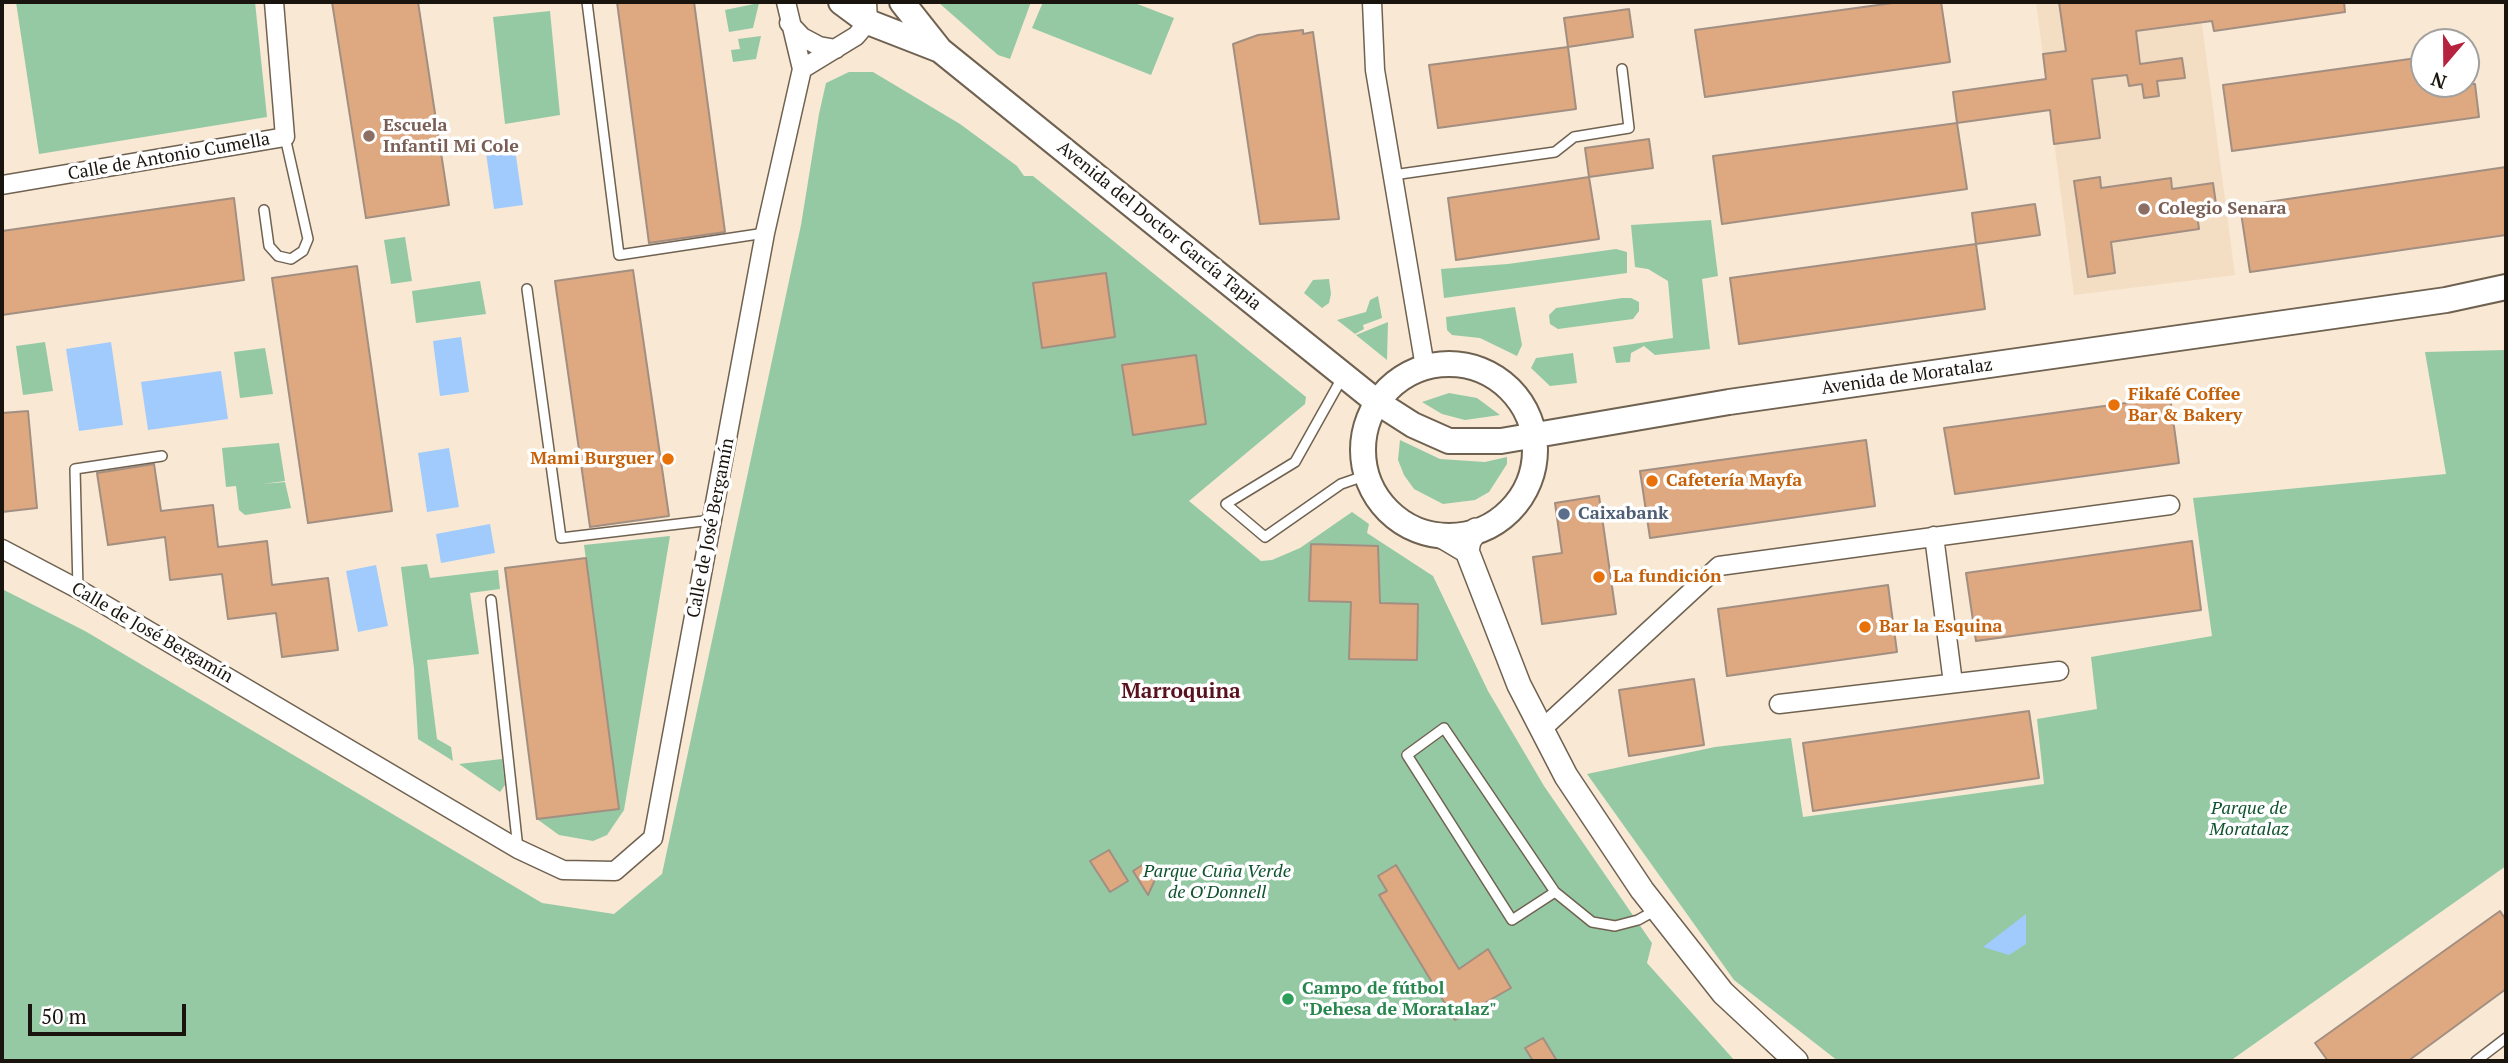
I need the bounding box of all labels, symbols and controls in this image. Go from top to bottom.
north arrow [2410,28,2480,98]
text: N [2427,67,2449,96]
place label: Escuela Infantil Mi Cole [383,115,519,158]
marker: Escuela Infantil Mi Cole [361,128,377,144]
street label: Calle de Antonio Cumella [66,129,272,185]
street label: Avenida del Doctor García Tapia [1053,137,1265,315]
place label: Colegio Senara [2158,198,2286,220]
marker: Colegio Senara [2136,201,2152,217]
street label: Avenida de Moratalaz [1820,354,1994,400]
place label: Fikafé Coffee Bar & Bakery [2128,384,2242,426]
marker: Fikafé Coffee Bar & Bakery [2106,397,2122,413]
street label: Calle de José Bergamín [683,436,739,620]
place label: Mami Burguer [530,448,654,470]
marker: Mami Burguer [660,451,676,467]
place label: Cafetería Mayfa [1666,470,1802,492]
marker: Cafetería Mayfa [1644,473,1660,489]
place label: Caixabank [1578,503,1669,525]
marker: Caixabank [1556,506,1572,522]
place label: La fundición [1613,566,1722,588]
marker: La fundición [1591,569,1607,585]
street label: Calle de José Bergamín [67,578,237,688]
place label: Bar la Esquina [1879,616,2003,638]
marker: Bar la Esquina [1857,619,1873,635]
district label: Marroquina [1121,679,1241,705]
park label: Parque de Moratalaz [2209,798,2289,840]
park label: Parque Cuña Verde de O'Donnell [1143,861,1291,903]
place label: Campo de fútbol "Dehesa de Moratalaz" [1302,978,1497,1020]
scale bar [32,990,189,1034]
marker: Campo de fútbol "Dehesa de Moratalaz" [1280,991,1296,1007]
text: 50 m [41,1002,87,1030]

